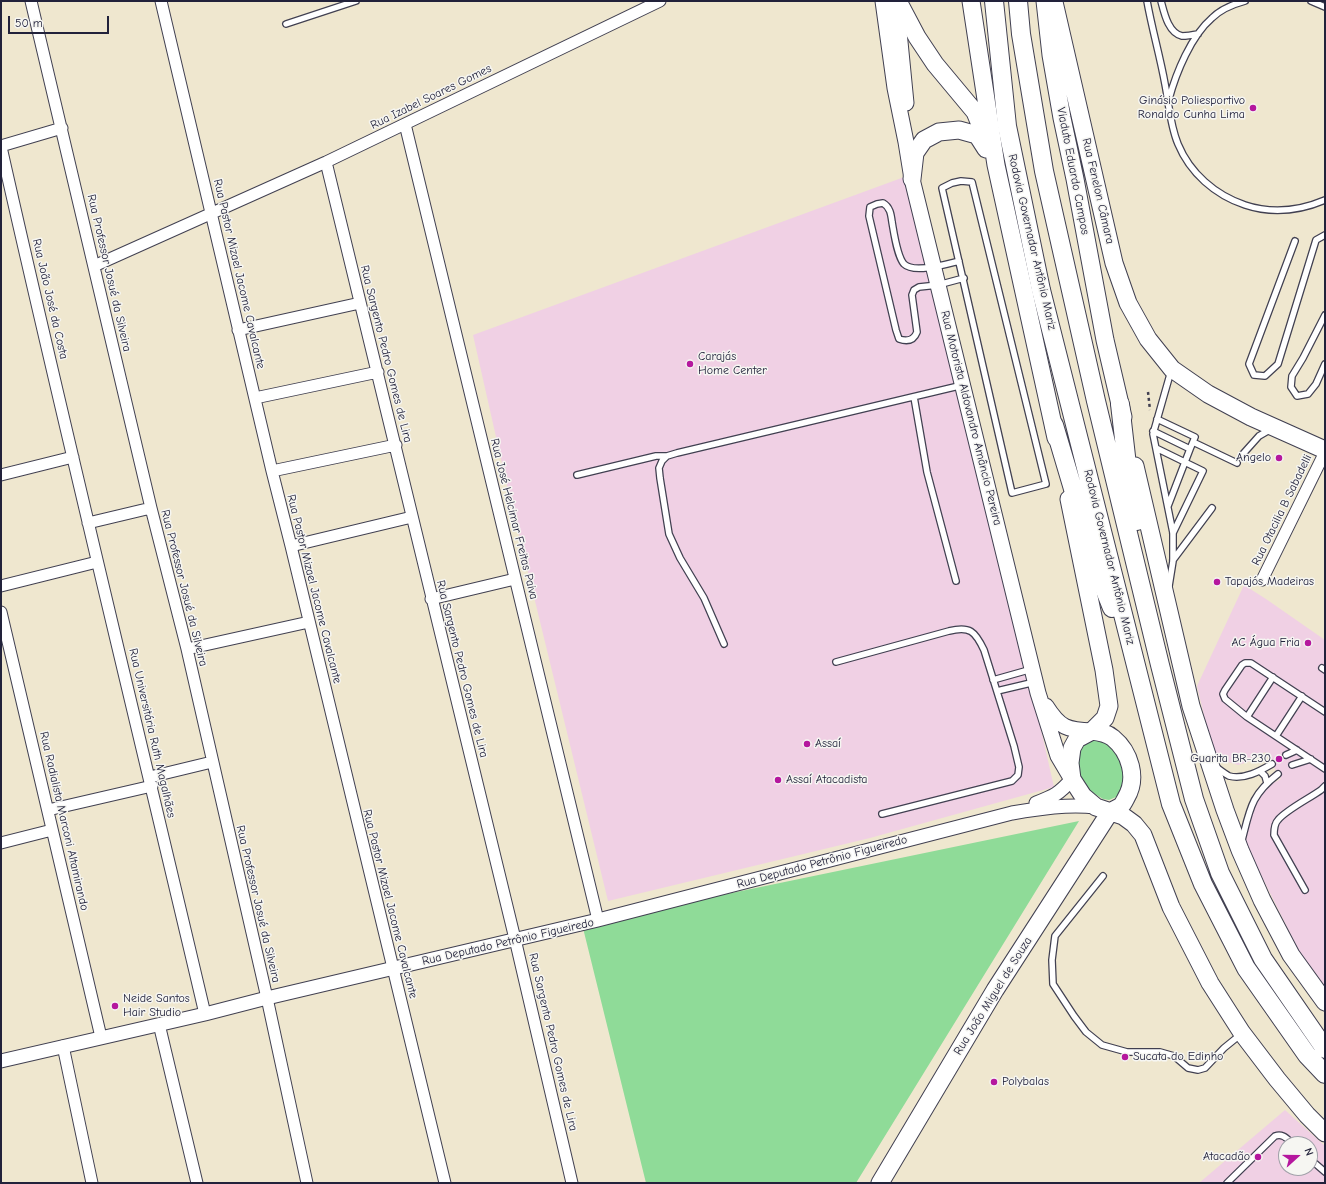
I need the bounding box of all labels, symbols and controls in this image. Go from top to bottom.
scale bar [10,8,111,34]
text: 50 m [15,16,43,30]
street label: Rua Izabel Soares Gomes [368,61,494,133]
place label: Ginásio Poliesportivo Ronaldo Cunha Lima [1138,94,1245,122]
marker: Ginásio Poliesportivo Ronaldo Cunha Lima [1248,103,1258,113]
street label: Viaduto Eduardo Campos [1054,106,1092,236]
street label: Rua Fenelon Câmara [1079,137,1117,245]
street label: Rodovia Governador Antônio Mariz [1005,153,1059,331]
street label: Rua Pastor Mizael Jacome Cavalcante [210,178,268,370]
street label: Rua Professor Josué da Silveira [84,193,134,353]
street label: Rua João José da Costa [29,237,71,361]
street label: Rua Sargento Pedro Gomes de Lira [357,264,415,444]
street label: Rua Motorista Aldovandro Amâncio Pereira [937,309,1005,527]
place label: Carajás Home Center [698,350,767,378]
marker: Carajás Home Center [685,359,695,369]
street label: Rua José Helcimar Freitas Paiva [487,437,541,601]
place label: Angelo [1236,451,1271,465]
street label: Rua Otacilia B Sabadelli [1249,452,1315,568]
marker: Angelo [1274,453,1284,463]
street label: Rodovia Governador Antônio Mariz [1080,468,1138,646]
street label: Rua Pastor Mizael Jacome Cavalcante [284,493,344,685]
street label: Rua Professor Josué da Silveira [158,508,210,668]
place label: Tapajós Madeiras [1225,575,1314,589]
marker: Tapajós Madeiras [1212,577,1222,587]
street label: Rua Sargento Pedro Gomes de Lira [433,579,491,759]
place label: AC Água Fria [1231,636,1300,650]
marker: AC Água Fria [1303,638,1313,648]
street label: Rua Universitária Ruth Magalhães [125,647,179,819]
street label: Rua Radialista Marconi Altamirando [36,730,92,912]
place label: Assaí [815,737,841,751]
marker: Assaí [802,739,812,749]
place label: Guarita BR-230 [1190,752,1271,766]
marker: Guarita BR-230 [1274,754,1284,764]
place label: Assaí Atacadista [786,773,867,787]
marker: Assaí Atacadista [773,775,783,785]
street label: Rua Pastor Mizael Jacome Cavalcante [360,808,420,1000]
street label: Rua Professor Josué da Silveira [233,824,283,984]
street label: Rua Deputado Petrônio Figueiredo [735,832,909,892]
street label: Rua Deputado Petrônio Figueiredo [421,915,595,969]
street label: Rua João Miguel de Souza [951,934,1035,1058]
street label: Rua Sargento Pedro Gomes de Lira [525,952,581,1132]
place label: Neide Santos Hair Studio [123,992,190,1020]
marker: Neide Santos Hair Studio [110,1001,120,1011]
place label: Sucata do Edinho [1133,1050,1223,1064]
marker: Sucata do Edinho [1120,1052,1130,1062]
place label: Polybalas [1002,1075,1049,1089]
marker: Polybalas [989,1077,999,1087]
north arrow [1278,1136,1318,1176]
text: N [1301,1146,1316,1158]
place label: Atacadão [1203,1150,1250,1164]
marker: Atacadão [1253,1152,1263,1162]

